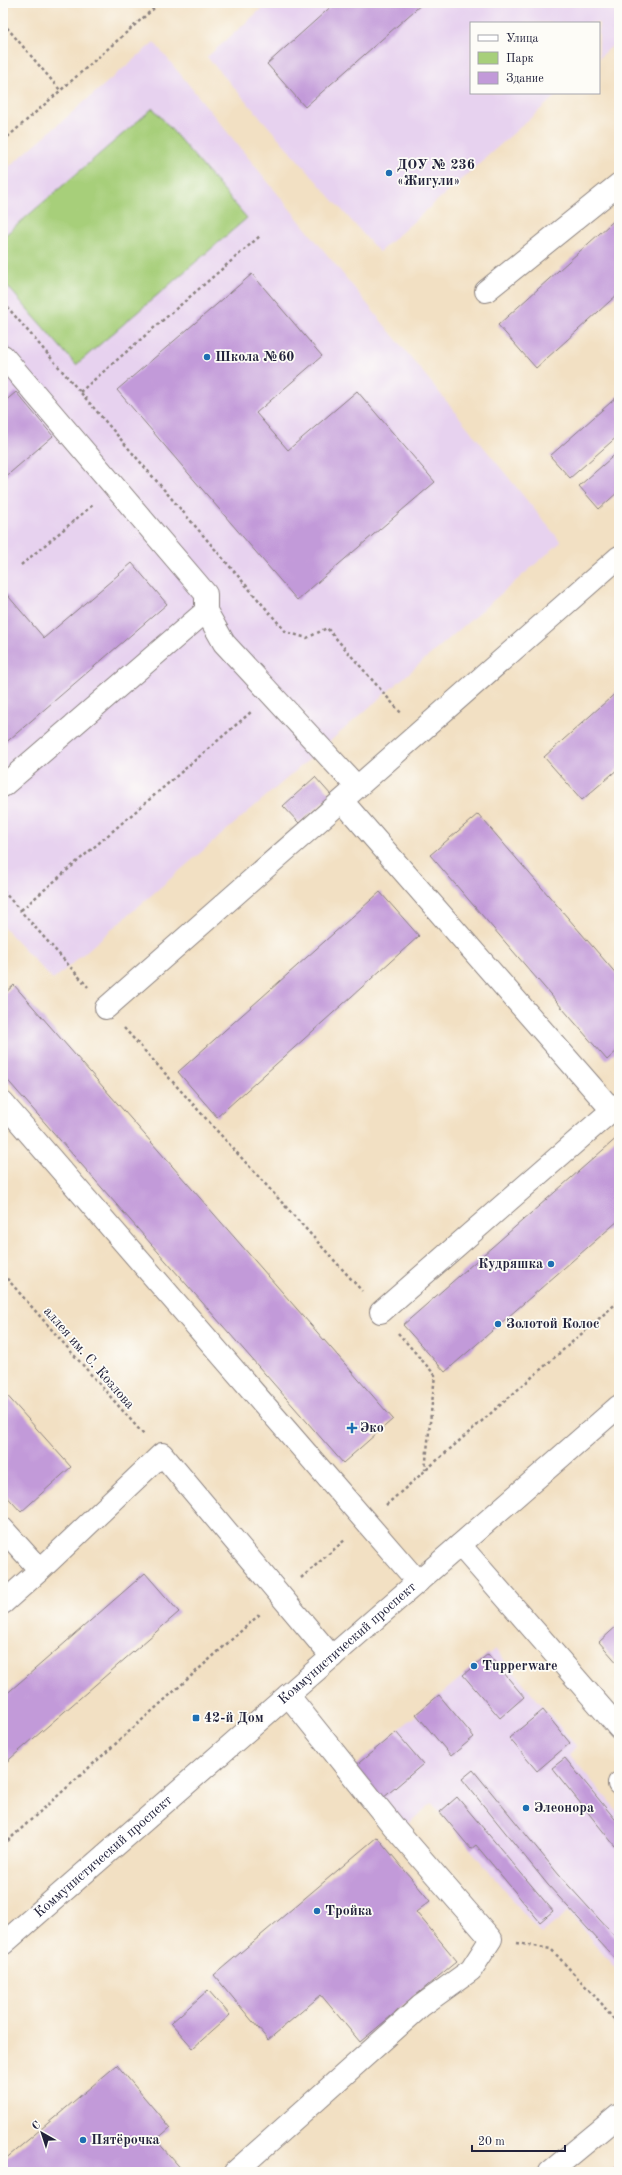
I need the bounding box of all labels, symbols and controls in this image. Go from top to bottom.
legend [470,22,600,94]
text: Улица [506,33,539,45]
text: Парк [506,53,534,65]
text: Здание [506,73,544,85]
place label: ДОУ № 236 «Жигули» [397,158,475,188]
marker: ДОУ № 236 «Жигули» [384,168,394,178]
place label: Школа №60 [215,350,294,364]
marker: Школа №60 [202,352,212,362]
place label: Кудряшка [478,1257,543,1271]
marker: Кудряшка [546,1259,556,1269]
street label: аллея им. С. Козлова [41,1304,137,1412]
place label: Золотой Колос [506,1317,600,1331]
marker: Золотой Колос [493,1319,503,1329]
place label: Эко [360,1421,384,1435]
marker: Эко [347,1423,357,1433]
street label: Коммунистический проспект [276,1579,419,1707]
place label: Tupperware [482,1659,558,1673]
marker: Tupperware [469,1661,479,1671]
place label: 42-й Дом [204,1711,264,1725]
marker: 42-й Дом [191,1713,201,1723]
street label: Коммунистический проспект [32,1793,175,1920]
place label: Элеонора [534,1801,594,1815]
marker: Элеонора [521,1803,531,1813]
place label: Тройка [325,1904,372,1918]
marker: Тройка [312,1906,322,1916]
north arrow [22,2113,62,2153]
text: С [30,2120,43,2133]
scale bar [472,2127,565,2153]
place label: Пятёрочка [91,2133,160,2147]
marker: Пятёрочка [78,2135,88,2145]
text: 20 m [478,2136,505,2148]

